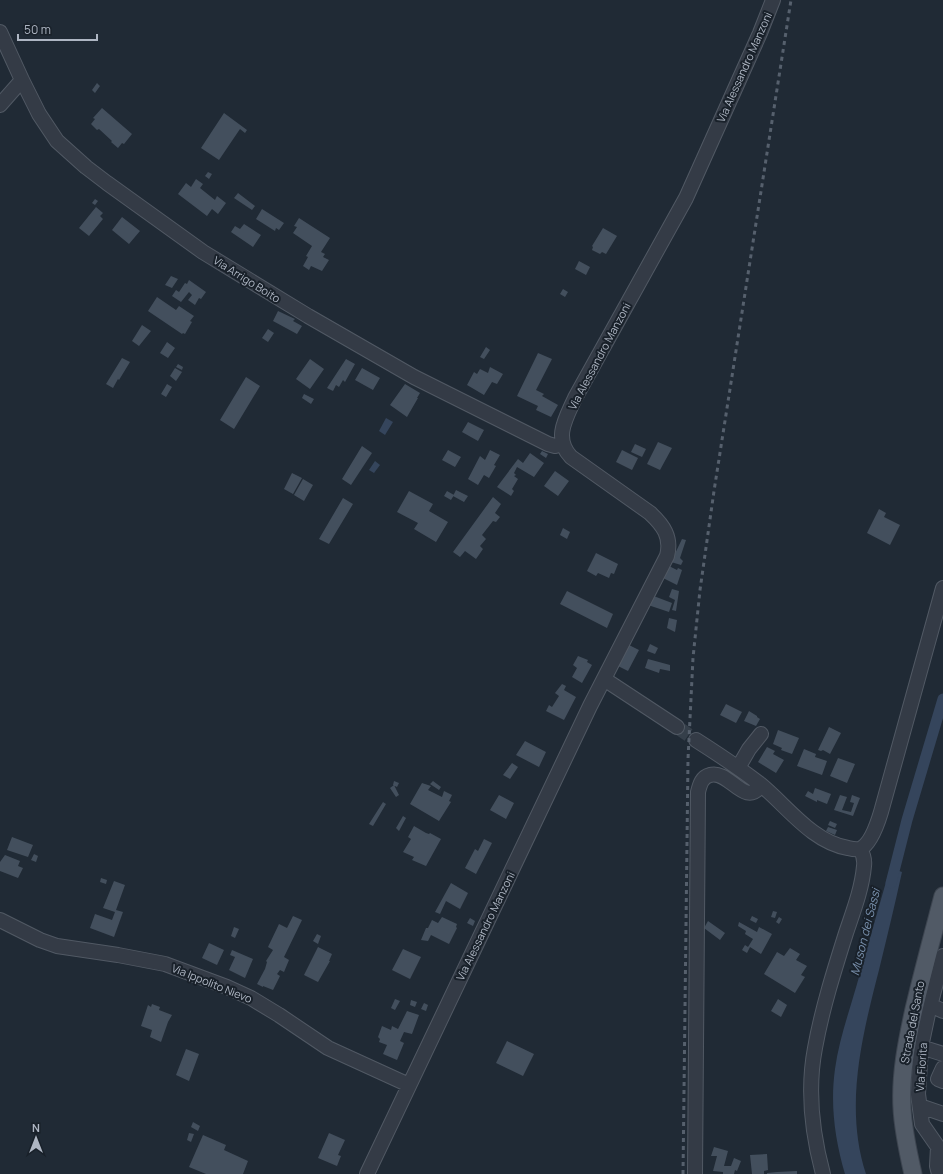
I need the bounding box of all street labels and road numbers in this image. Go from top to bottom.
street label: Via Alessandro Manzoni [713,9,775,125]
street label: Via Arrigo Boito [211,252,284,306]
street label: Via Alessandro Manzoni [564,300,634,412]
street label: Via Alessandro Manzoni [452,869,518,983]
street label: Via Ippolito Nievo [170,960,255,1006]
street label: Strada del Santo [897,979,927,1065]
street label: Via Fiorita [912,1042,930,1092]

